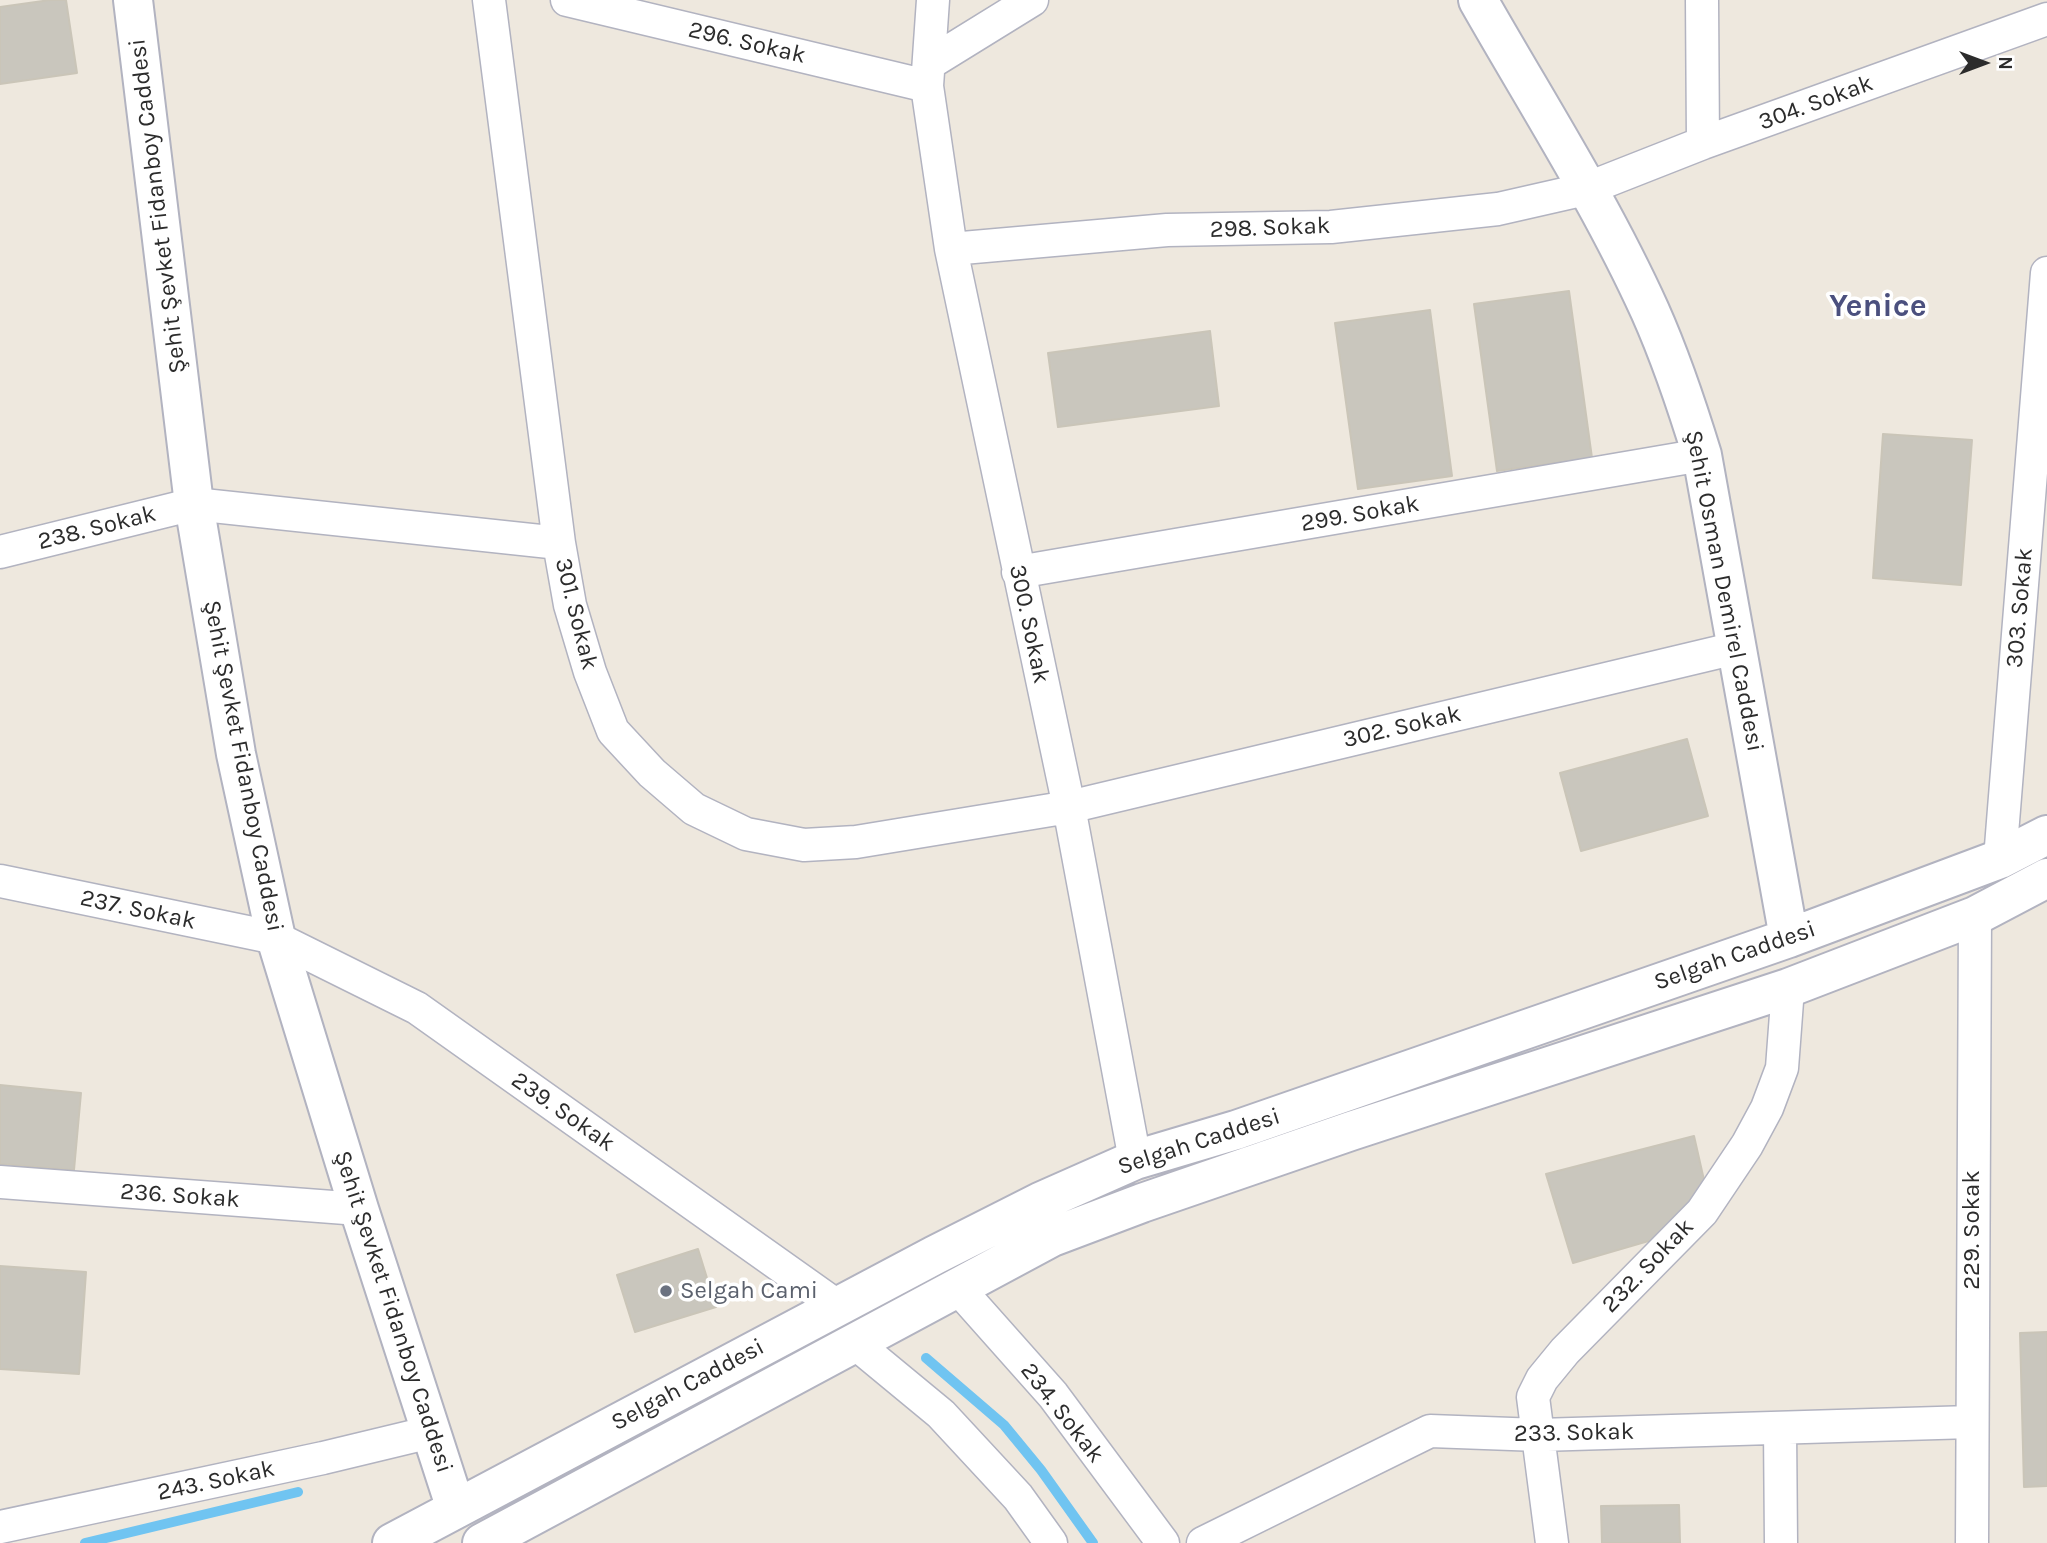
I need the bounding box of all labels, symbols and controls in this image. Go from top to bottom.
street label: 296. Sokak [686,16,808,70]
north arrow [1949,28,2019,98]
street label: Şehit Şevket Fidanboy Caddesi [123,37,193,375]
text: N [1994,56,2016,70]
street label: 304. Sokak [1755,69,1877,137]
street label: 298. Sokak [1209,212,1331,244]
district label: Yenice [1829,288,1927,326]
street label: Şehit Osman Demirel Caddesi [1679,428,1769,754]
street label: 299. Sokak [1299,489,1421,539]
street label: 238. Sokak [35,499,159,557]
street label: 303. Sokak [2000,547,2040,669]
street label: 301. Sokak [548,555,604,673]
street label: 300. Sokak [1002,562,1056,686]
street label: Şehit Şevket Fidanboy Caddesi [197,598,289,934]
street label: 302. Sokak [1340,699,1464,755]
street label: 237. Sokak [78,884,198,936]
street label: Selgah Caddesi [1650,915,1820,997]
street label: 239. Sokak [506,1066,620,1158]
street label: Selgah Caddesi [1114,1102,1284,1182]
street label: Şehit Şevket Fidanboy Caddesi [327,1147,459,1477]
street label: 229. Sokak [1958,1170,1986,1290]
street label: 236. Sokak [119,1177,241,1215]
street label: 232. Sokak [1596,1213,1700,1319]
place label: Selgah Cami [680,1277,818,1305]
marker: Selgah Cami [658,1283,674,1299]
street label: Selgah Caddesi [607,1333,769,1437]
street label: 234. Sokak [1014,1357,1110,1469]
street label: 233. Sokak [1514,1418,1634,1448]
street label: 243. Sokak [155,1455,277,1507]

